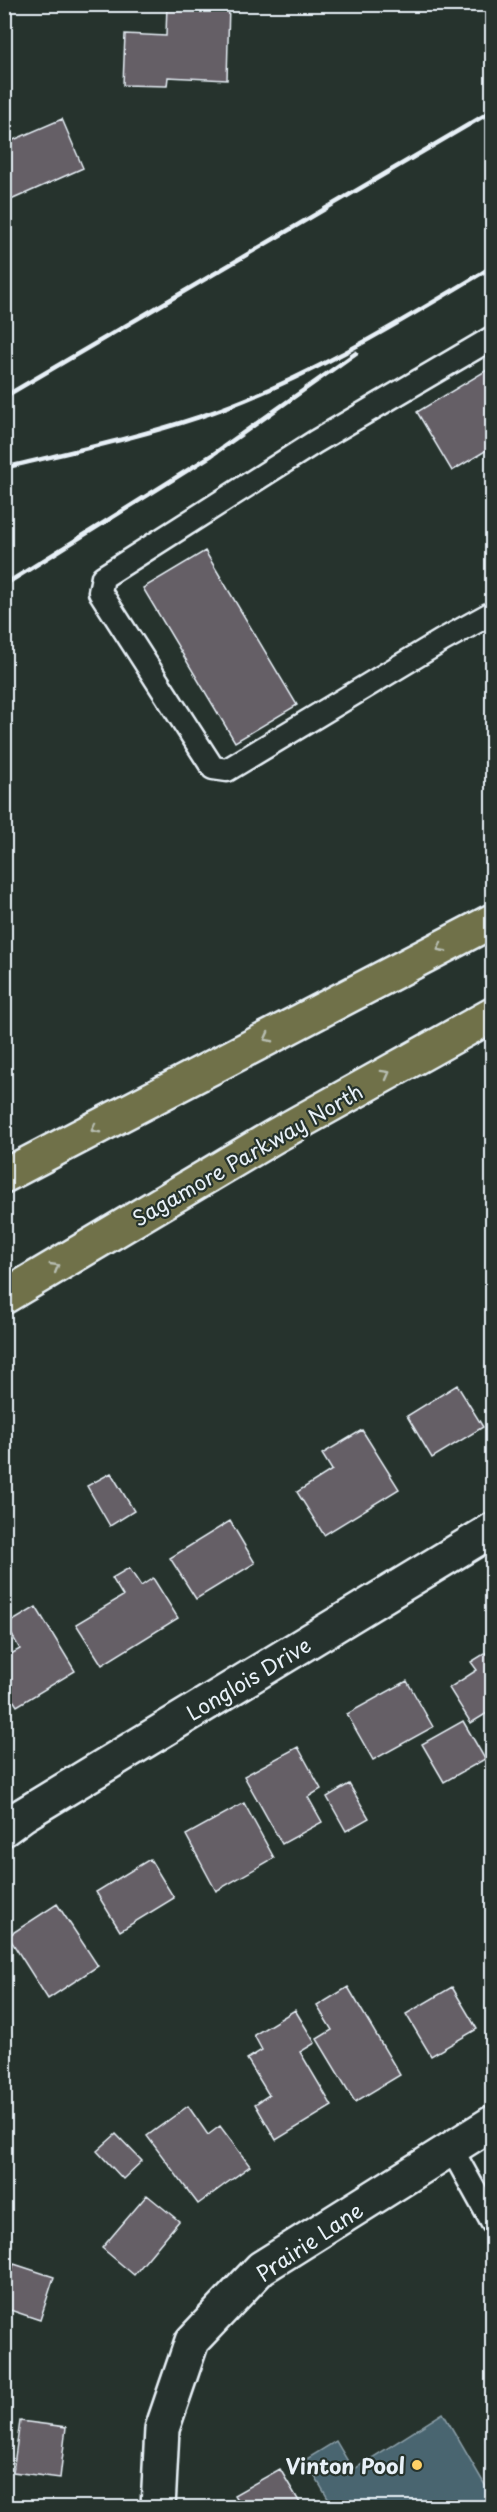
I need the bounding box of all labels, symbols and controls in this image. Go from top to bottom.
one-way arrow [436,941,447,952]
one-way arrow [263,1031,274,1043]
one-way arrow [380,1070,391,1081]
street label: Sagamore Parkway North [126,1075,368,1233]
one-way arrow [91,1122,101,1133]
one-way arrow [49,1263,59,1275]
street label: Longlois Drive [180,1628,316,1728]
street label: Prairie Lane [249,2193,369,2289]
place label: Vinton Pool [286,2449,405,2481]
marker: Vinton Pool [410,2458,424,2472]

